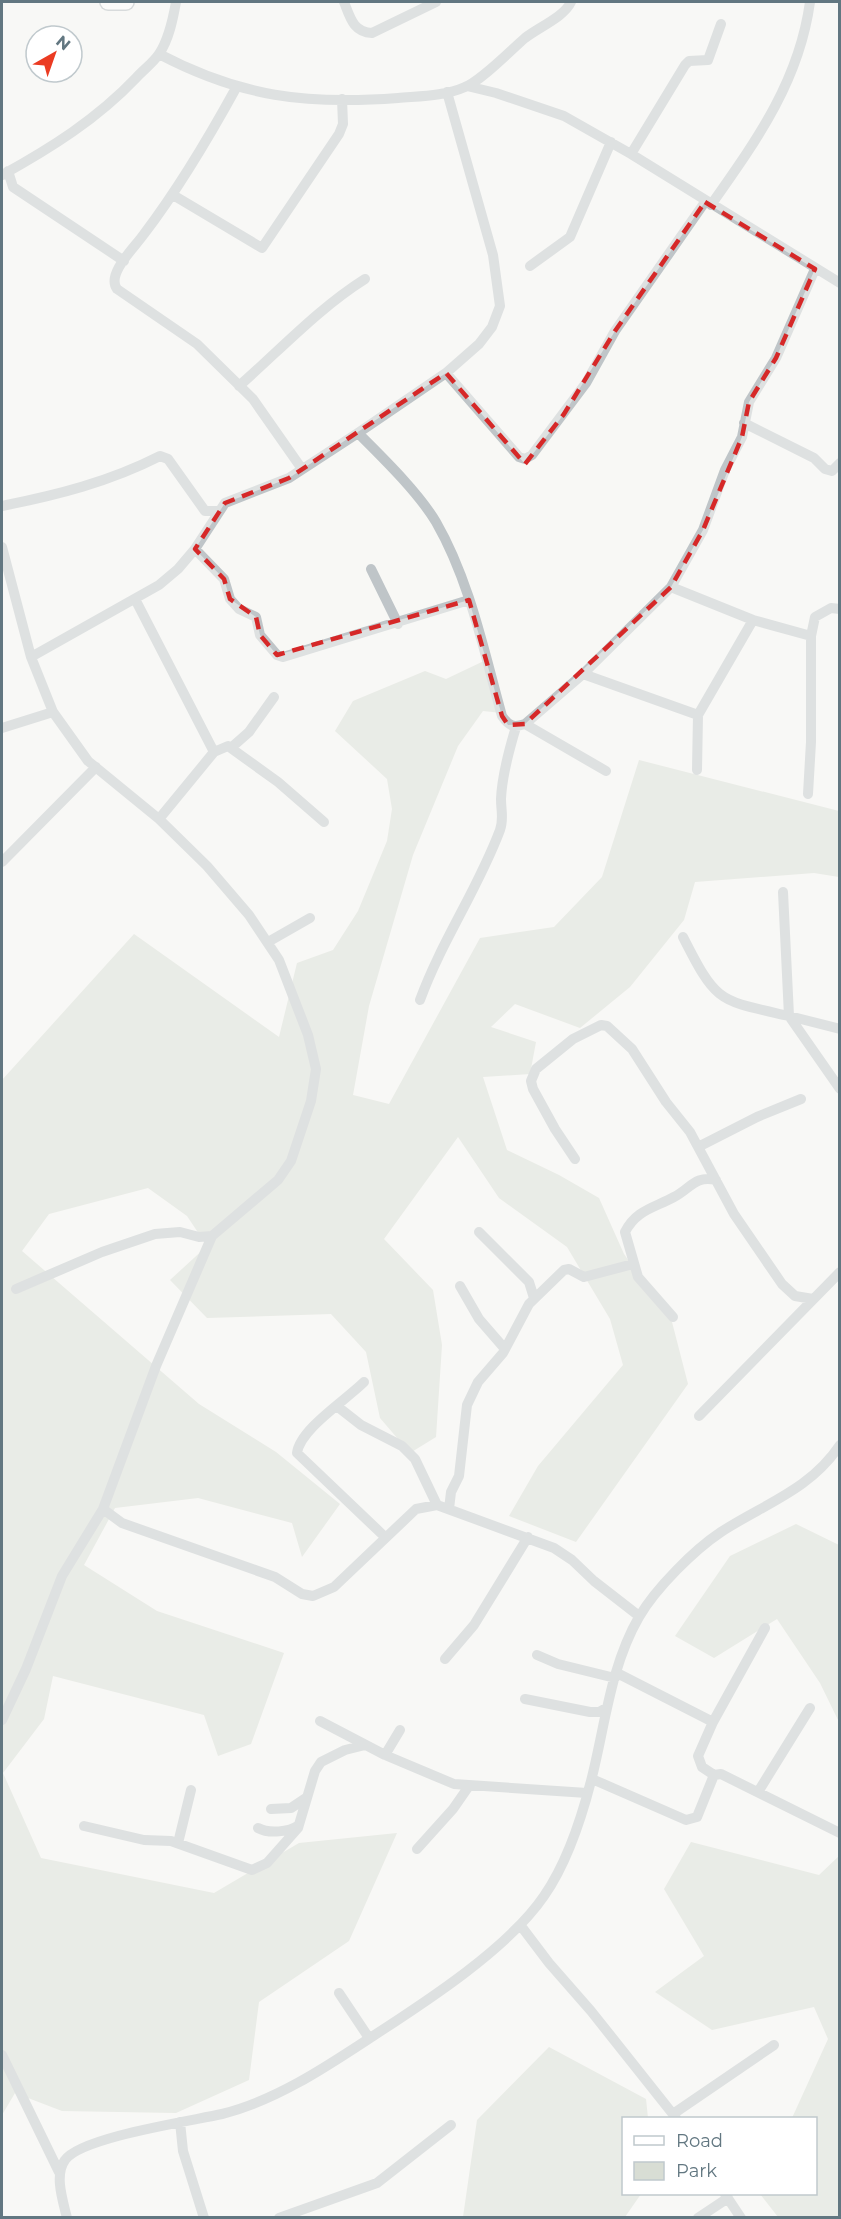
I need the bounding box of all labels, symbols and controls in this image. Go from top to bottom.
north arrow [24,24,84,84]
text: N [52,31,74,54]
legend [622,2117,817,2195]
text: Road [676,2130,723,2152]
text: Park [676,2160,717,2182]

